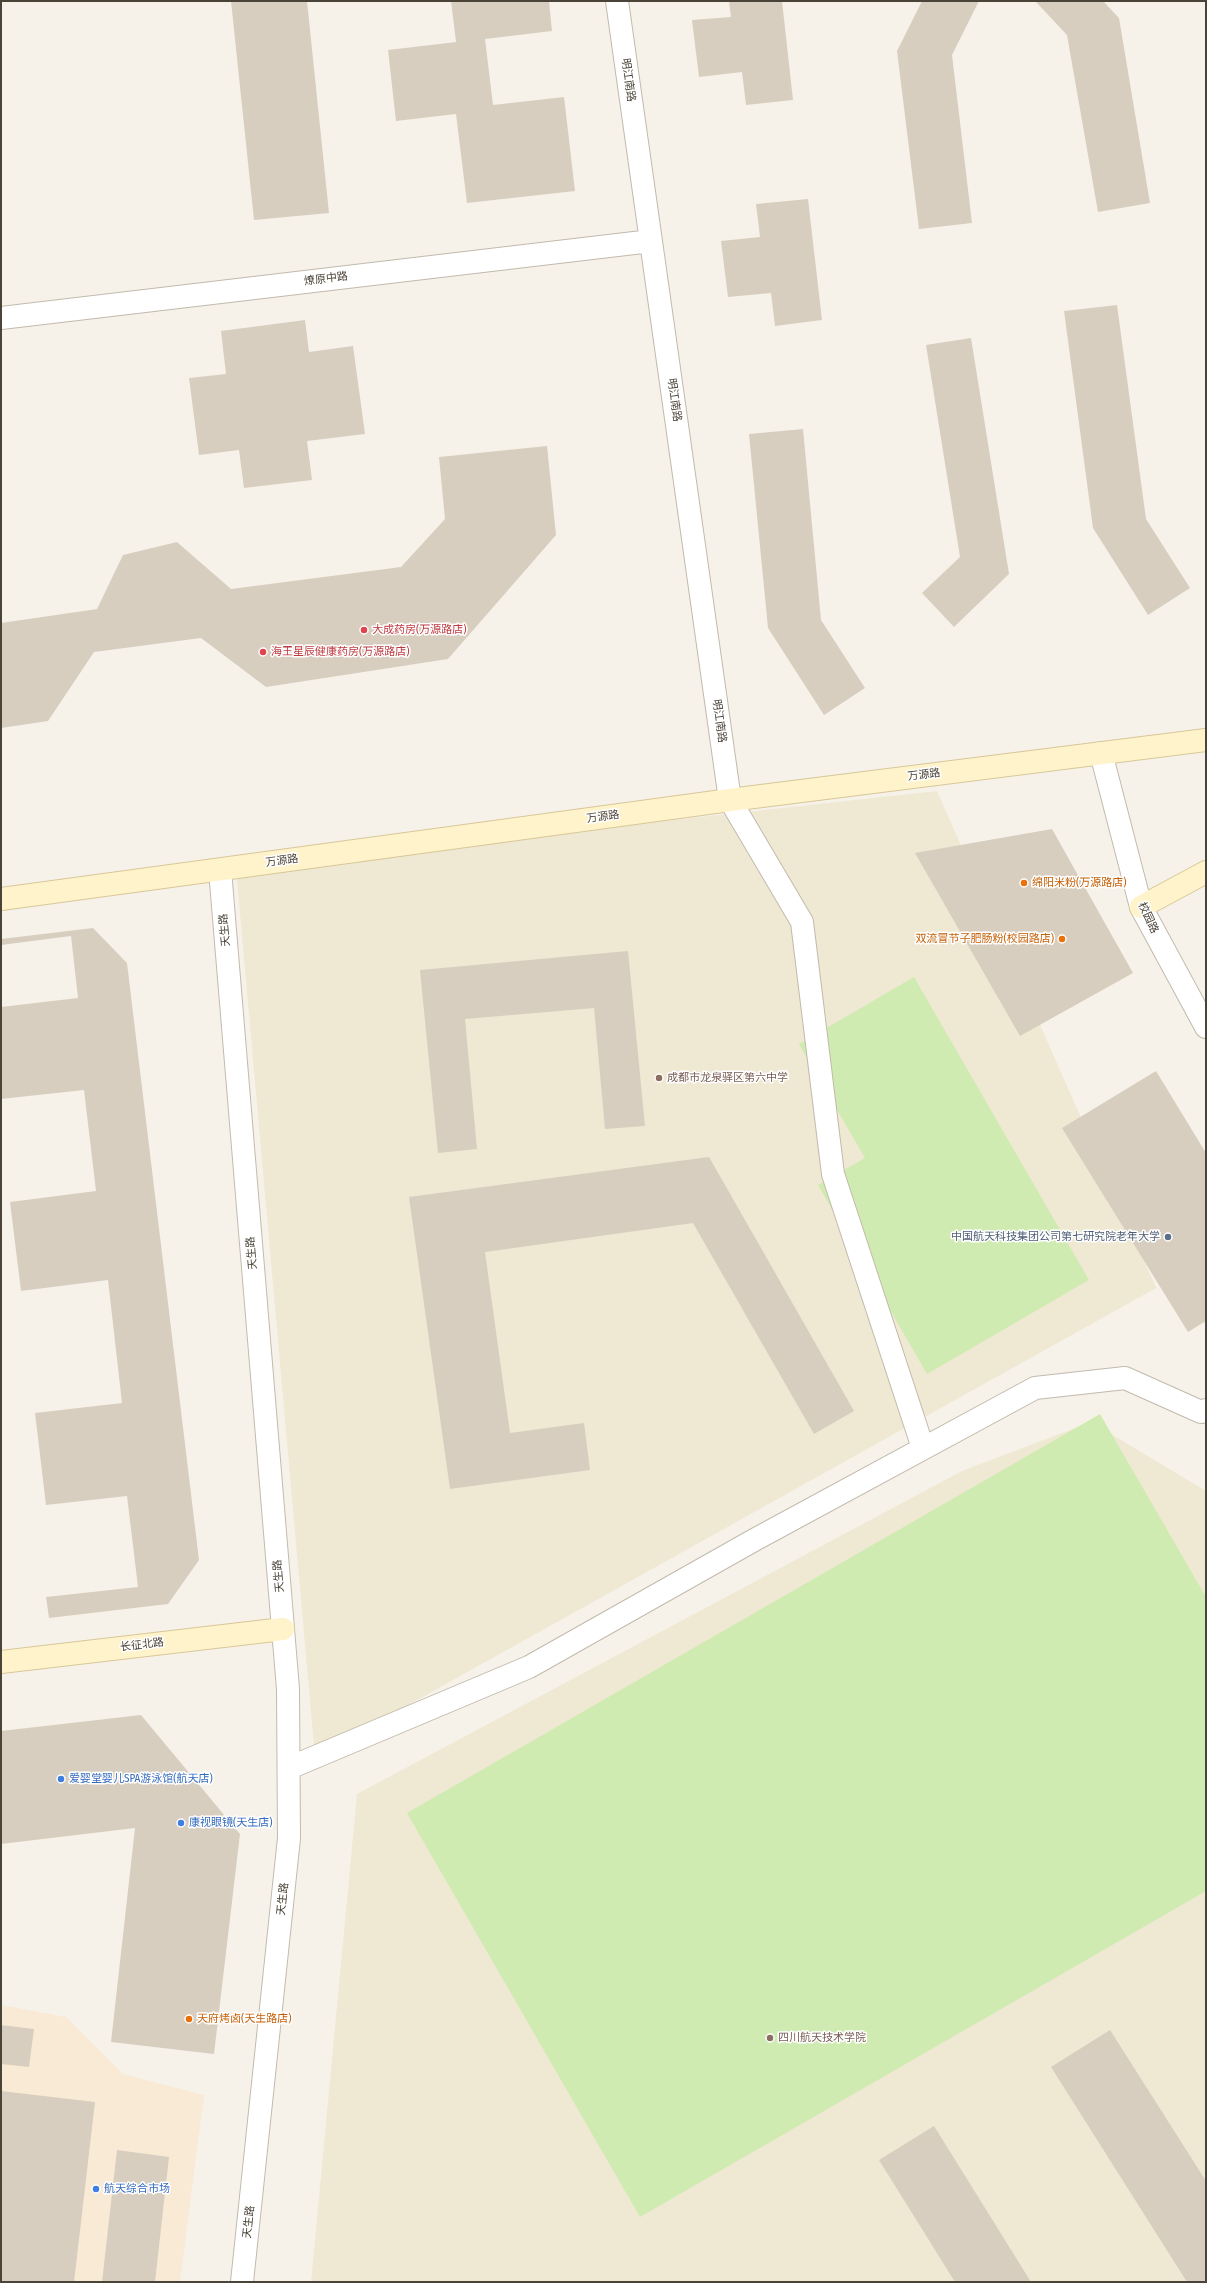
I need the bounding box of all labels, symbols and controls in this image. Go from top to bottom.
street label: 明江南路 [618,57,638,103]
street label: 燎原中路 [303,270,349,288]
street label: 明江南路 [664,377,684,423]
place label: 大成药房(万源路店) [372,623,466,637]
marker: 大成药房(万源路店) [359,625,369,635]
place label: 海王星辰健康药房(万源路店) [271,645,409,659]
marker: 海王星辰健康药房(万源路店) [258,647,268,657]
street label: 明江南路 [709,698,729,744]
street label: 万源路 [907,766,941,784]
street label: 万源路 [586,808,620,826]
street label: 万源路 [265,852,299,870]
place label: 绵阳米粉(万源路店) [1032,876,1126,890]
marker: 绵阳米粉(万源路店) [1019,878,1029,888]
street label: 校园路 [1135,900,1161,936]
street label: 天生路 [217,913,233,947]
place label: 双流冒节子肥肠粉(校园路店) [916,932,1054,946]
marker: 双流冒节子肥肠粉(校园路店) [1057,934,1067,944]
place label: 成都市龙泉驿区第六中学 [667,1071,788,1085]
marker: 成都市龙泉驿区第六中学 [654,1073,664,1083]
place label: 中国航天科技集团公司第七研究院老年大学 [951,1230,1160,1244]
marker: 中国航天科技集团公司第七研究院老年大学 [1163,1232,1173,1242]
street label: 天生路 [244,1236,260,1270]
street label: 天生路 [271,1559,287,1593]
street label: 长征北路 [119,1636,165,1654]
place label: 爱婴堂婴儿SPA游泳馆(航天店) [69,1772,213,1786]
marker: 爱婴堂婴儿SPA游泳馆(航天店) [56,1774,66,1784]
place label: 康视眼镜(天生店) [189,1816,272,1830]
marker: 康视眼镜(天生店) [176,1818,186,1828]
street label: 天生路 [275,1882,291,1916]
place label: 天府烤卤(天生路店) [197,2012,291,2026]
marker: 天府烤卤(天生路店) [184,2014,194,2024]
place label: 四川航天技术学院 [778,2031,866,2045]
marker: 四川航天技术学院 [765,2033,775,2043]
place label: 航天综合市场 [104,2182,170,2196]
marker: 航天综合市场 [91,2184,101,2194]
street label: 天生路 [241,2205,257,2239]

